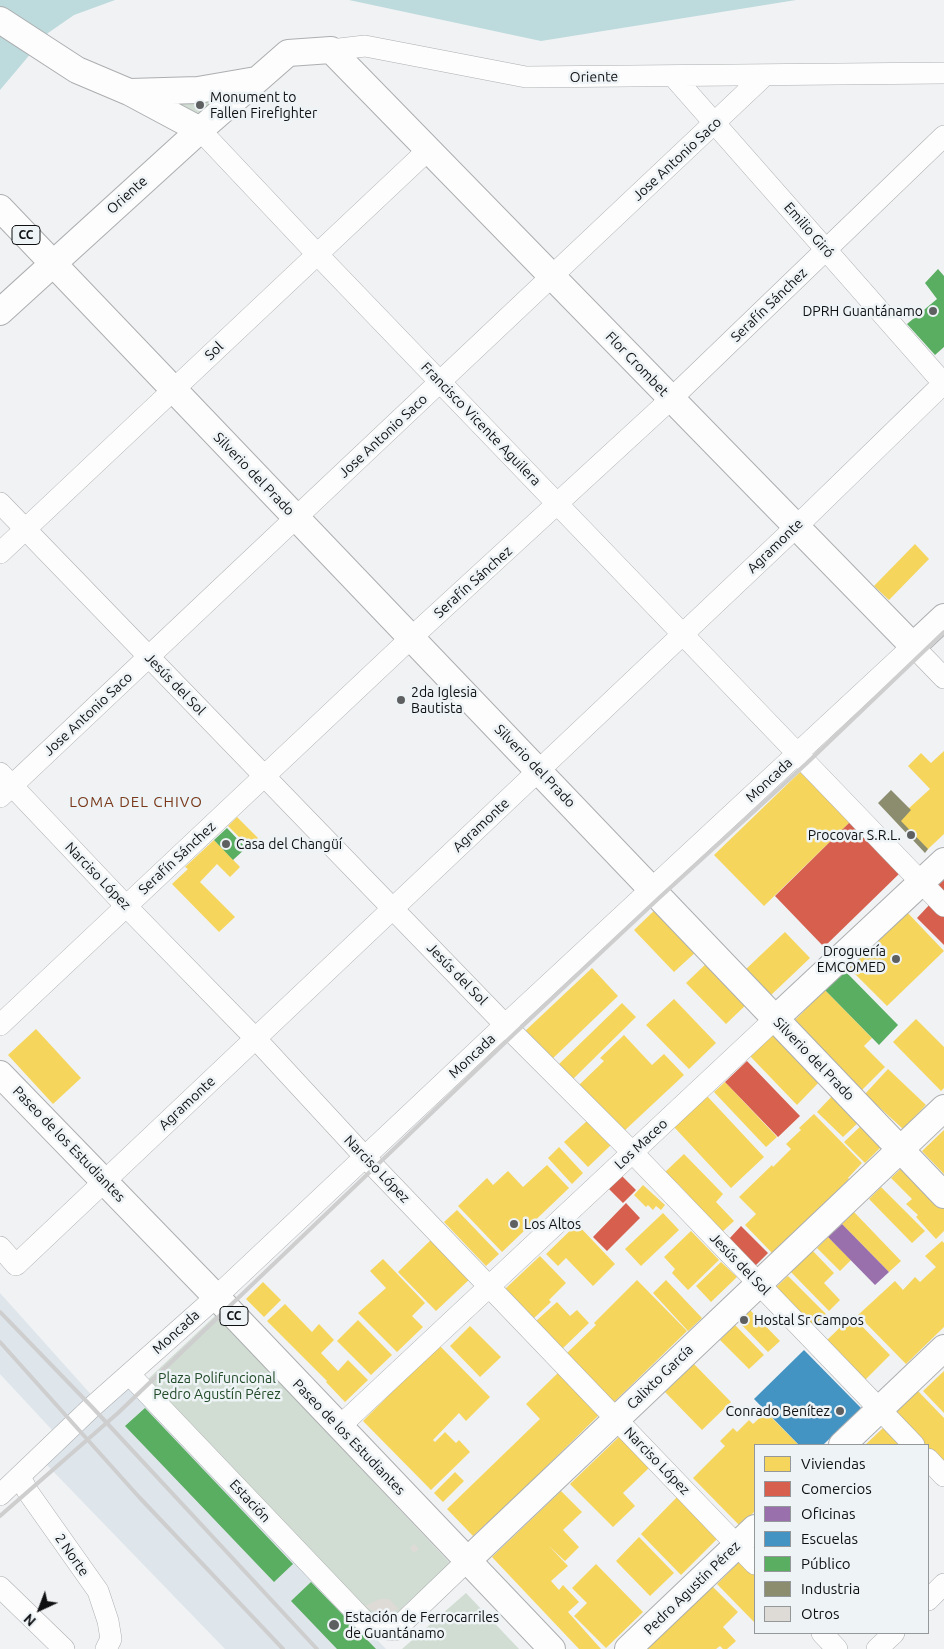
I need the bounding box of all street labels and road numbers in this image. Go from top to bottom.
street label: Oriente [570,68,618,86]
street label: Jose Antonio Saco [629,114,725,204]
street label: Oriente [103,173,151,217]
street label: Emilio Giró [780,199,838,261]
road number: CC [12,226,40,244]
street label: Serafín Sánchez [727,264,811,346]
street label: Flor Crombet [602,328,672,400]
street label: Sol [201,338,227,364]
street label: Francisco Vicente Aguilera [418,359,544,489]
street label: Jose Antonio Saco [335,391,431,481]
street label: Silverio del Prado [210,429,298,519]
street label: Agramonte [744,515,806,577]
street label: Serafín Sánchez [431,543,515,621]
street label: Jesús del Sol [141,649,209,719]
street label: Jose Antonio Saco [40,669,136,759]
street label: Silverio del Prado [491,721,579,811]
street label: Moncada [742,754,796,806]
street label: Agramonte [449,795,513,855]
street label: Serafín Sánchez [135,818,219,898]
street label: Narciso López [62,839,134,913]
street label: Jesús del Sol [423,939,491,1009]
street label: Silverio del Prado [770,1014,858,1104]
street label: Moncada [445,1030,499,1082]
street label: Agramonte [155,1073,219,1133]
street label: Paseo de los Estudiantes [9,1083,129,1205]
street label: Los Maceo [611,1115,671,1173]
street label: Narciso López [341,1132,413,1206]
street label: Jesús del Sol [706,1229,774,1299]
road number: CC [220,1306,248,1325]
street label: Moncada [149,1307,203,1357]
street label: Calixto García [623,1341,697,1413]
street label: Paseo de los Estudiantes [289,1376,409,1498]
street label: Narciso López [621,1424,693,1498]
street label: Estación [226,1476,274,1526]
street label: 2 Norte [51,1531,93,1579]
street label: Pedro Agustín Pérez [640,1538,744,1638]

